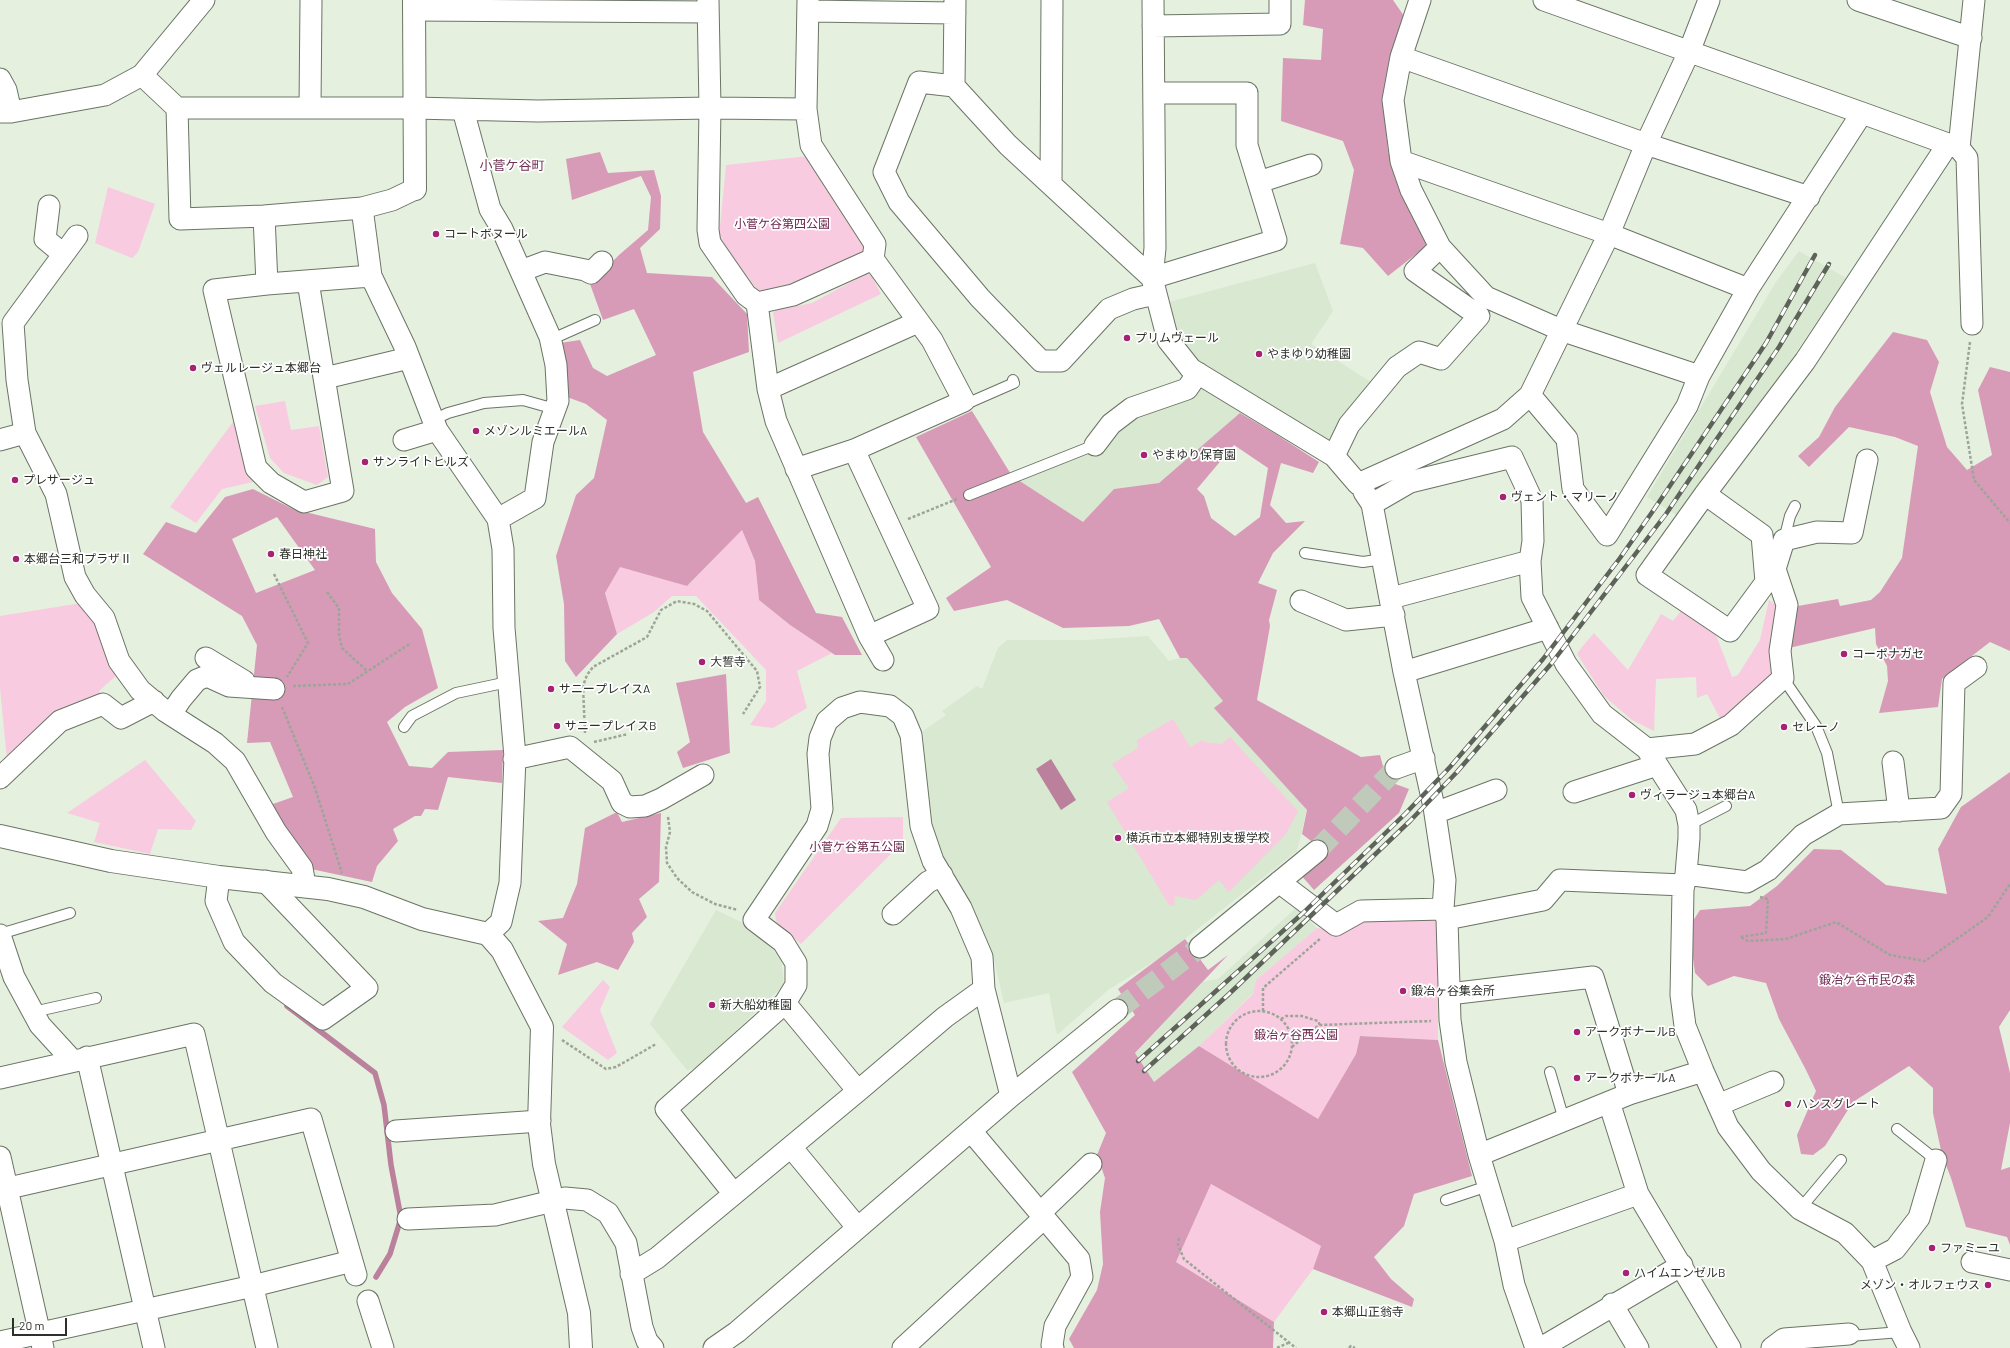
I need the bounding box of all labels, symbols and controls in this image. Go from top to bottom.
district label: 小菅ケ谷町 [480,158,544,174]
park label: 小菅ケ谷第四公園 [734,217,830,231]
place label: コートボヌール [444,227,528,241]
marker: コートボヌール [431,229,441,239]
place label: プリムヴェール [1135,331,1219,345]
marker: プリムヴェール [1122,333,1132,343]
place label: やまゆり幼稚園 [1267,347,1351,361]
marker: やまゆり幼稚園 [1254,349,1264,359]
place label: ヴェルレージュ本郷台 [201,361,321,375]
marker: ヴェルレージュ本郷台 [188,363,198,373]
place label: メゾンルミエールA [484,424,587,438]
marker: メゾンルミエールA [471,426,481,436]
place label: やまゆり保育園 [1152,448,1236,462]
marker: やまゆり保育園 [1139,450,1149,460]
place label: サンライトヒルズ [373,455,469,469]
marker: サンライトヒルズ [360,457,370,467]
place label: プレサージュ [23,473,95,487]
marker: プレサージュ [10,475,20,485]
place label: ヴェント・マリーノ [1511,490,1619,504]
marker: ヴェント・マリーノ [1498,492,1508,502]
place label: 春日神社 [279,547,327,561]
marker: 春日神社 [266,549,276,559]
place label: 本郷台三和プラザⅡ [24,552,132,566]
marker: 本郷台三和プラザⅡ [11,554,21,564]
place label: コーポナガセ [1852,647,1924,661]
marker: コーポナガセ [1839,649,1849,659]
place label: 大誓寺 [710,655,746,669]
marker: 大誓寺 [697,657,707,667]
place label: サニープレイスA [559,682,650,696]
marker: サニープレイスA [546,684,556,694]
place label: サニープレイスB [565,719,657,733]
place label: セレーノ [1792,720,1840,734]
marker: サニープレイスB [552,721,562,731]
marker: セレーノ [1779,722,1789,732]
place label: ヴィラージュ本郷台A [1640,788,1755,802]
marker: ヴィラージュ本郷台A [1627,790,1637,800]
place label: 横浜市立本郷特別支援学校 [1126,831,1270,845]
marker: 横浜市立本郷特別支援学校 [1113,833,1123,843]
park label: 小菅ケ谷第五公園 [809,840,905,854]
park label: 鍛冶ケ谷市民の森 [1819,973,1915,987]
place label: 鍛冶ヶ谷集会所 [1411,984,1495,998]
marker: 鍛冶ヶ谷集会所 [1398,986,1408,996]
place label: 新大船幼稚園 [720,998,792,1012]
marker: 新大船幼稚園 [707,1000,717,1010]
place label: アークボナールB [1585,1025,1676,1039]
marker: アークボナールB [1572,1027,1582,1037]
park label: 鍛冶ヶ谷西公園 [1254,1028,1338,1042]
place label: アークボナールA [1585,1071,1676,1085]
marker: アークボナールA [1572,1073,1582,1083]
place label: ハンスグレート [1796,1097,1880,1111]
marker: ハンスグレート [1783,1099,1793,1109]
place label: ファミーユ [1940,1241,2000,1255]
marker: ファミーユ [1927,1243,1937,1253]
place label: ハイムエンゼルB [1634,1266,1726,1280]
marker: ハイムエンゼルB [1621,1268,1631,1278]
place label: メゾン・オルフェウス [1860,1278,1980,1292]
marker: メゾン・オルフェウス [1983,1280,1993,1290]
place label: 本郷山正翁寺 [1332,1305,1404,1319]
marker: 本郷山正翁寺 [1319,1307,1329,1317]
scale bar [14,1310,69,1336]
text: 20 m [19,1318,45,1332]

